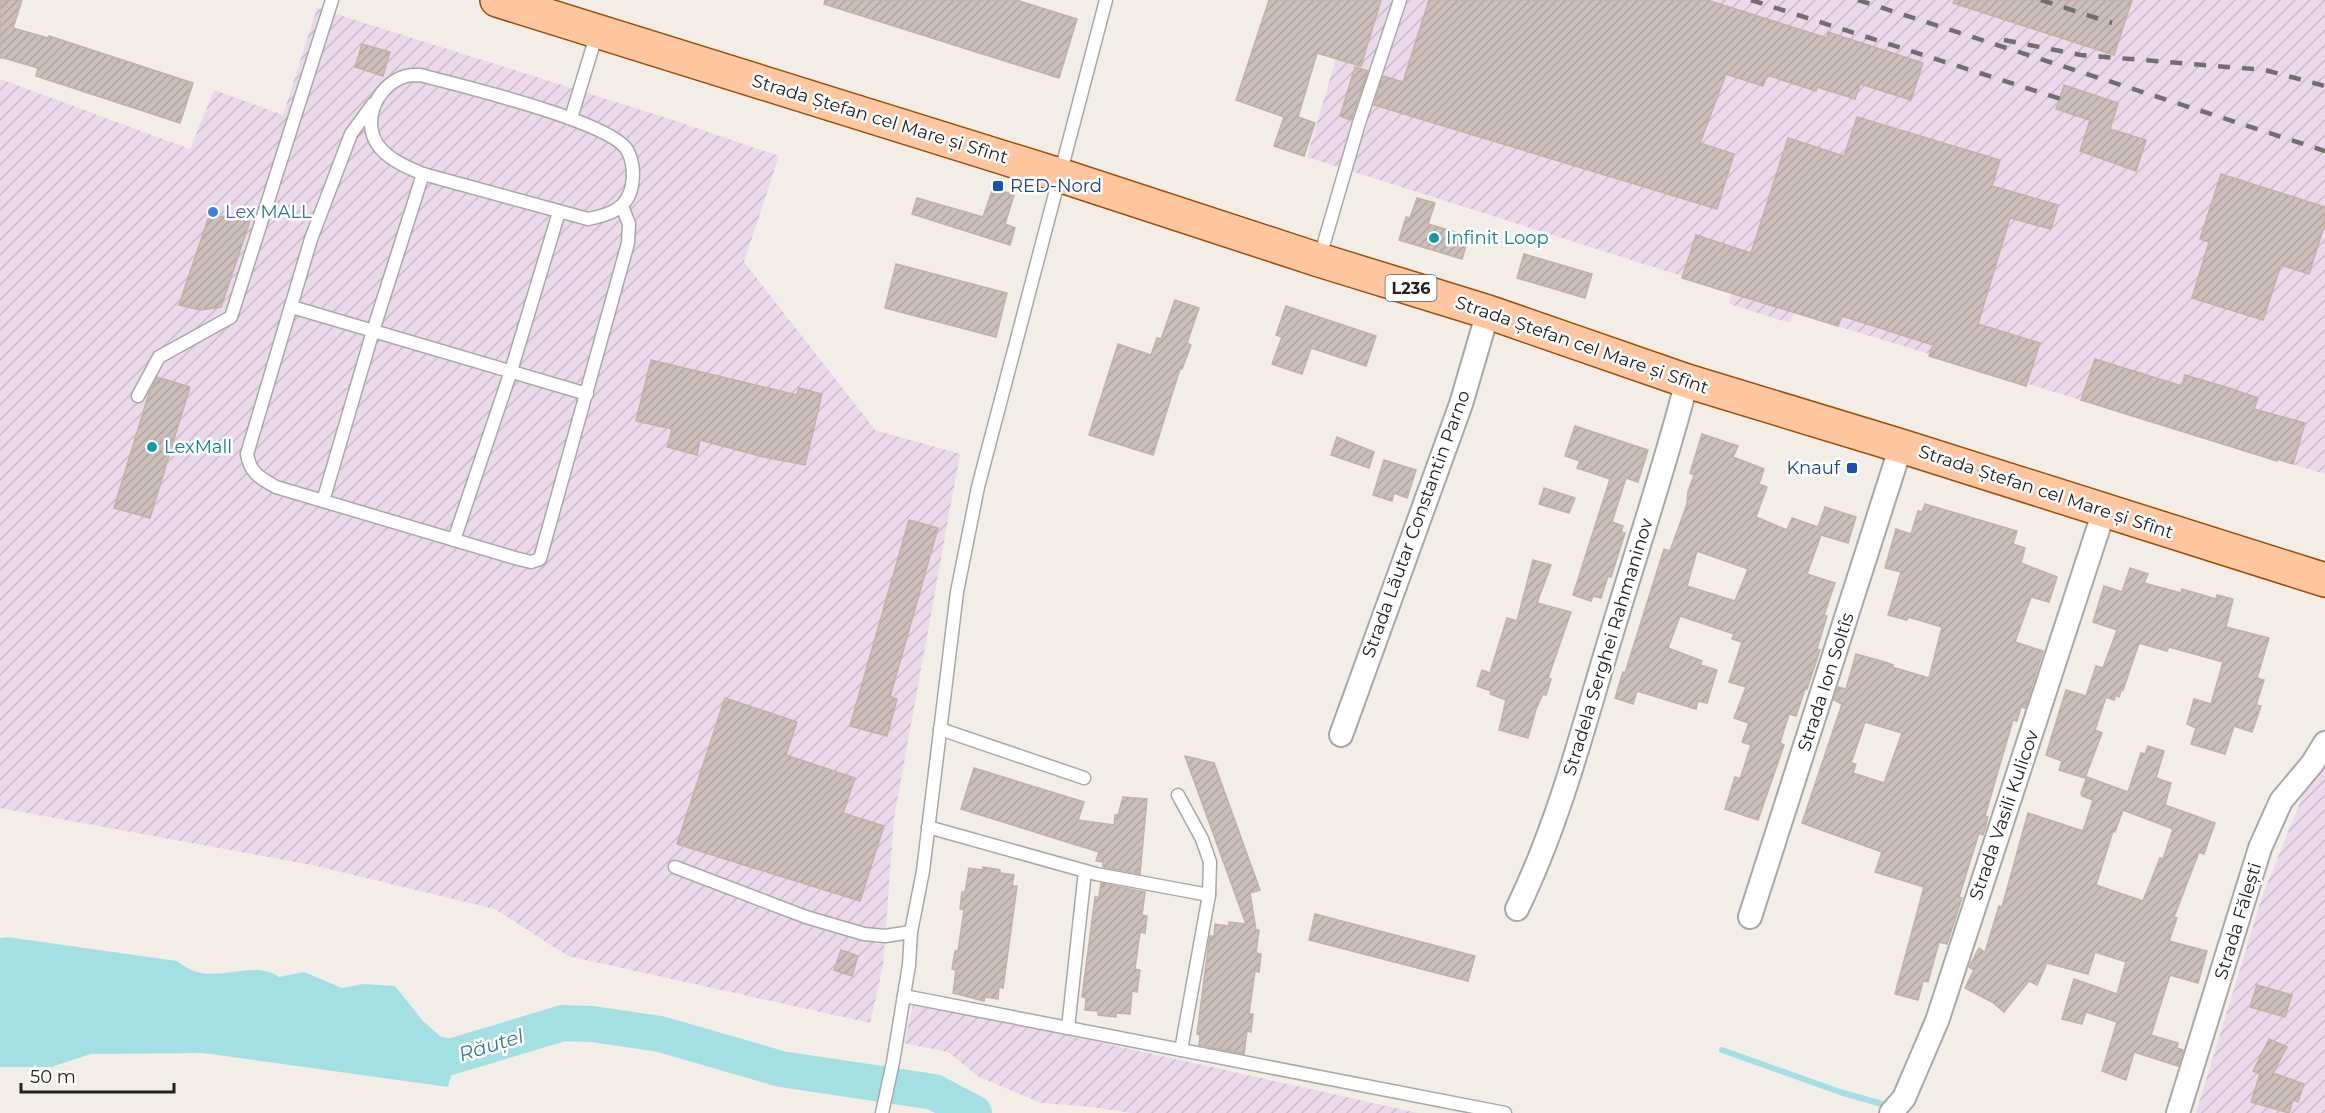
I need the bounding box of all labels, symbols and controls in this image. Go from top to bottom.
street label: Strada Ștefan cel Mare și Sfînt [749,70,1011,169]
place label: RED-Nord [1010,175,1102,197]
marker: RED-Nord [991,179,1005,193]
place label: Lex MALL [225,201,312,223]
marker: Lex MALL [206,205,220,219]
place label: Infinit Loop [1446,227,1549,249]
marker: Infinit Loop [1427,231,1441,245]
road number: L236 [1386,275,1436,301]
street label: Strada Ștefan cel Mare și Sfînt [1452,291,1712,400]
street label: Strada Lăutar Constantin Parno [1357,387,1475,661]
place label: LexMall [164,436,232,458]
marker: LexMall [145,440,159,454]
street label: Strada Ștefan cel Mare și Sfînt [1916,440,2176,545]
place label: Knauf [1786,457,1841,479]
marker: Knauf [1845,461,1859,475]
street label: Stradela Serghei Rahmaninov [1558,515,1658,778]
street label: Strada Ion Soltîs [1793,610,1859,754]
street label: Strada Vasili Kulicov [1965,727,2043,903]
street label: Strada Fălești [2210,860,2267,983]
water label: Răuțel [456,1024,527,1067]
scale bar [21,1056,174,1094]
text: 50 m [30,1066,76,1088]

